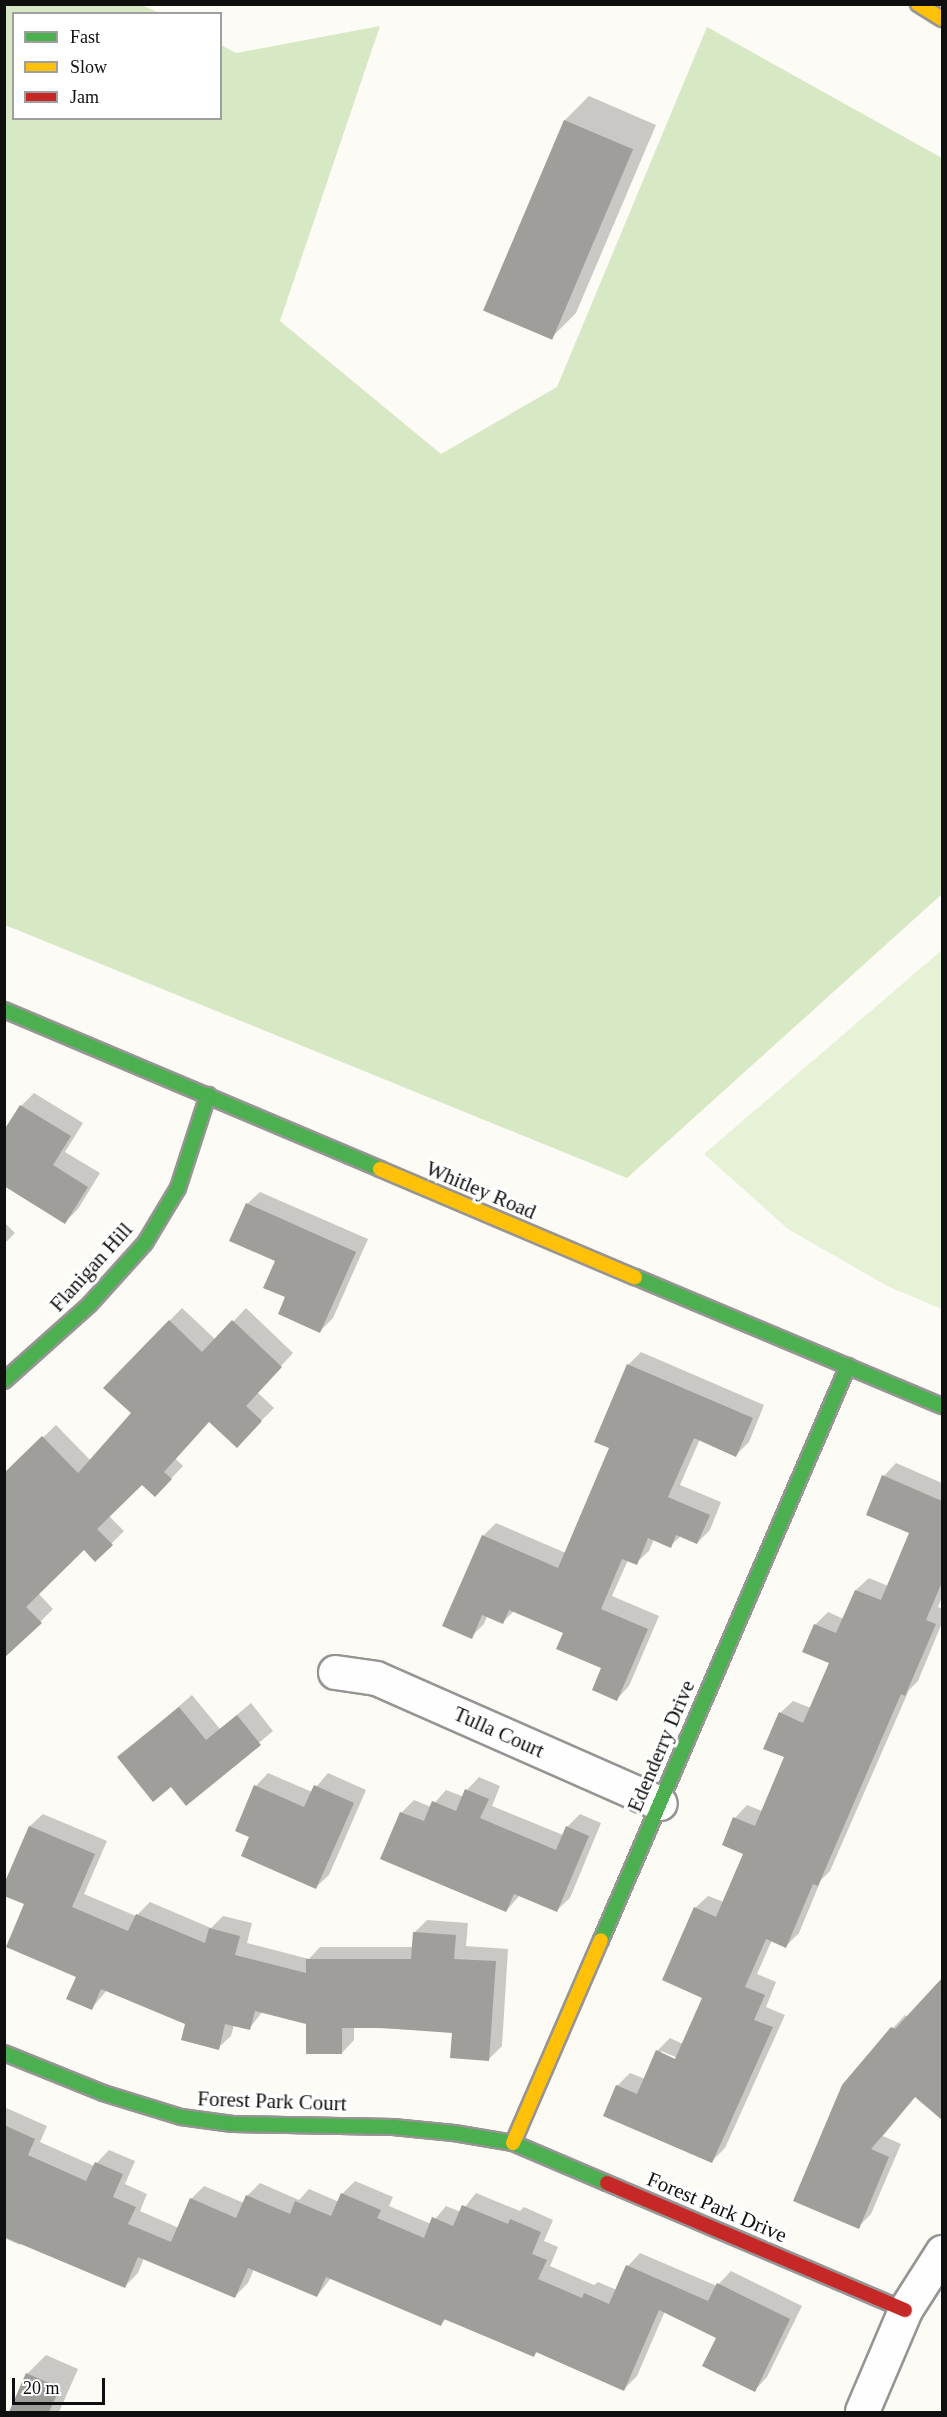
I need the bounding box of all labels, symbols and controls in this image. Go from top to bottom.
legend [12,12,222,120]
text: Fast [70,27,100,47]
text: Slow [70,57,107,77]
text: Jam [70,87,99,107]
street label: Whitley Road [422,1156,540,1224]
street label: Flanigan Hill [44,1217,138,1317]
street label: Edenderry Drive [622,1676,700,1816]
street label: Tulla Court [450,1701,548,1763]
street label: Forest Park Court [197,2086,347,2116]
street label: Forest Park Drive [643,2166,791,2248]
scale bar [15,2366,108,2404]
text: 20 m [23,2378,60,2398]

